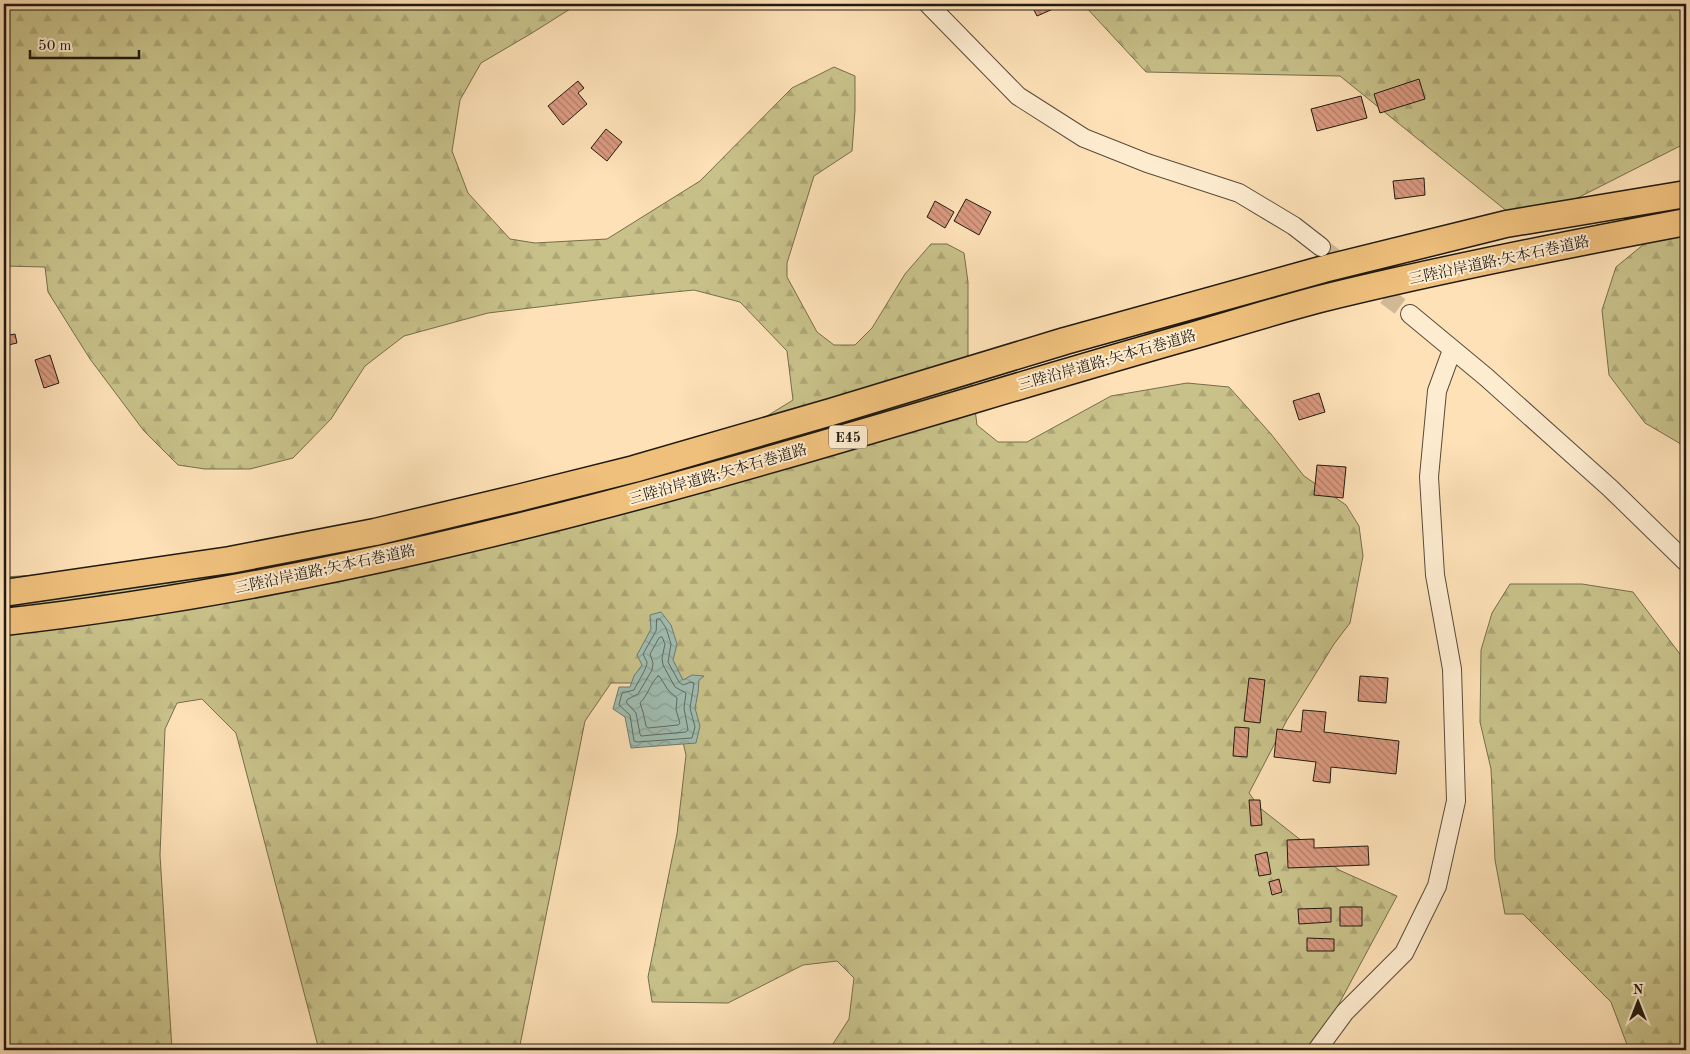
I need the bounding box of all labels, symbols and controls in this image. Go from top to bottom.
scale bar [30,28,139,60]
text: 50 m [38,39,72,54]
street label: 三陸沿岸道路;矢本石巻道路 [1407,233,1591,288]
street label: 三陸沿岸道路;矢本石巻道路 [1016,327,1198,394]
road number: E45 [829,426,867,448]
street label: 三陸沿岸道路;矢本石巻道路 [627,441,809,508]
street label: 三陸沿岸道路;矢本石巻道路 [233,542,417,597]
north arrow [1612,976,1662,1026]
text: N [1633,983,1644,997]

